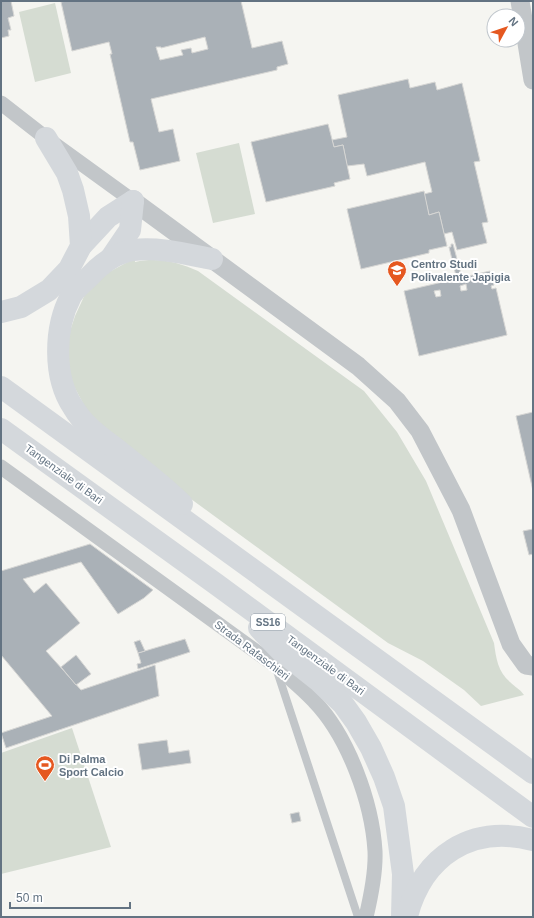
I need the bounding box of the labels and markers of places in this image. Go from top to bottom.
place label: Centro Studi Polivalente Japigia [411,258,511,283]
school or university icon: Centro Studi Polivalente Japigia [386,259,408,287]
place label: Di Palma Sport Calcio [59,753,124,778]
sports icon: Di Palma Sport Calcio [34,754,56,782]

